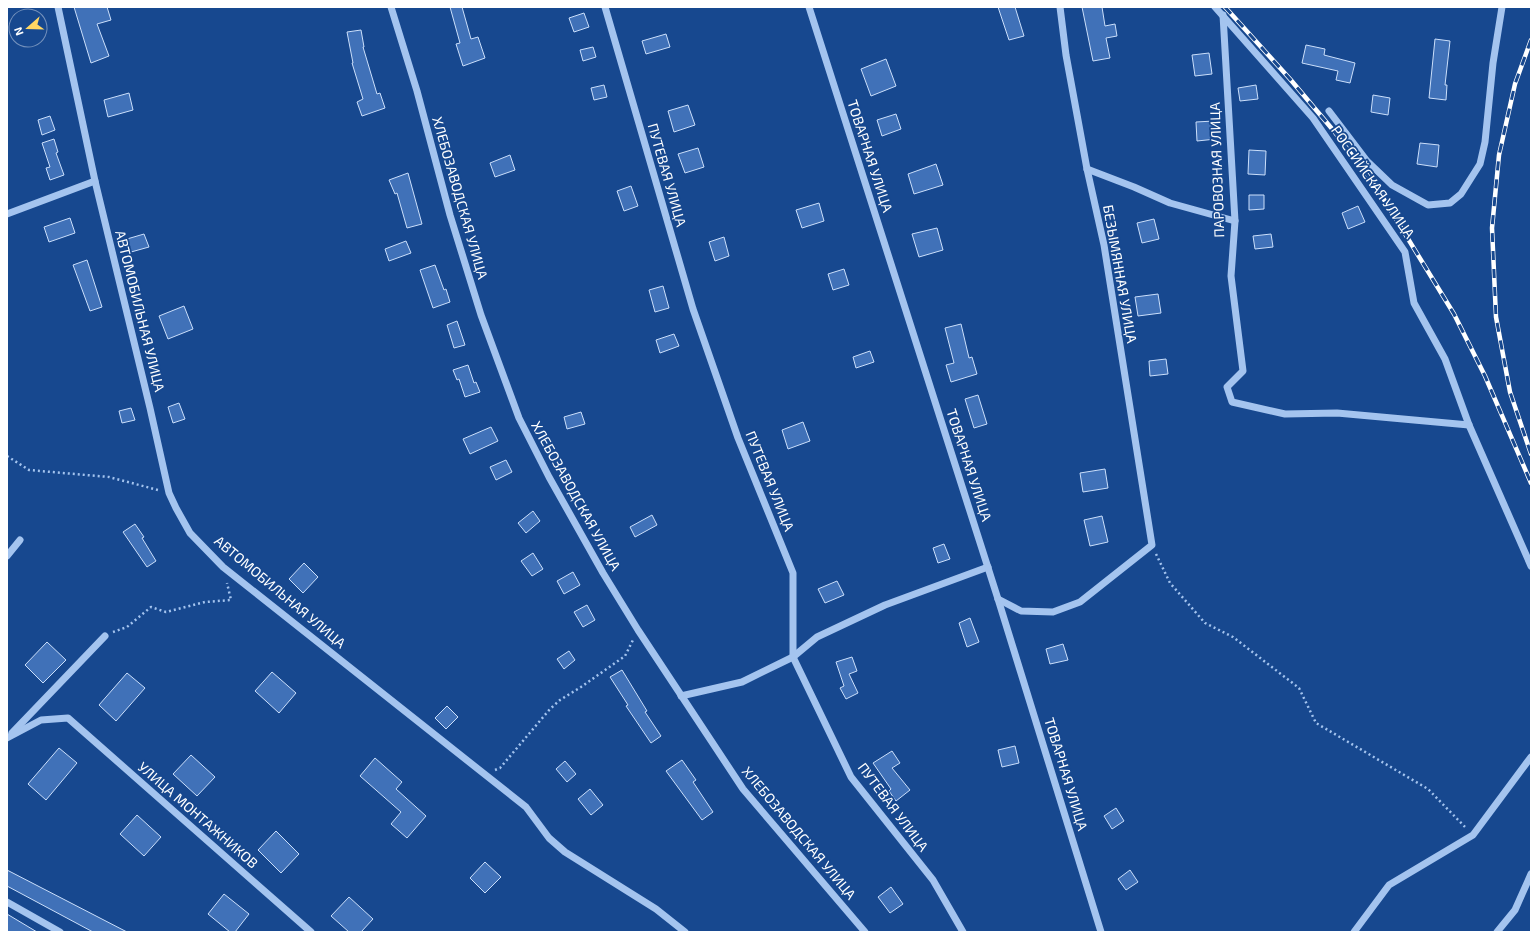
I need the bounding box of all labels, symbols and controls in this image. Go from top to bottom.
north arrow [8,8,48,48]
text: N [11,26,26,38]
street label: ТОВАРНАЯ УЛИЦА [844,98,897,214]
street label: ПАРОВОЗНАЯ УЛИЦА [1206,102,1227,238]
street label: ХЛЕБОЗАВОДСКАЯ УЛИЦА [429,115,492,281]
street label: ПУТЕВАЯ УЛИЦА [645,121,690,229]
street label: РОССИЙСКАЯ УЛИЦА [1328,122,1419,242]
street label: БЕЗЫМЯННАЯ УЛИЦА [1100,203,1141,345]
street label: АВТОМОБИЛЬНАЯ УЛИЦА [112,228,169,394]
street label: ТОВАРНАЯ УЛИЦА [943,407,996,523]
street label: ХЛЕБОЗАВОДСКАЯ УЛИЦА [528,418,625,574]
street label: ПУТЕВАЯ УЛИЦА [743,428,798,534]
street label: АВТОМОБИЛЬНАЯ УЛИЦА [211,532,350,652]
street label: ТОВАРНАЯ УЛИЦА [1041,715,1092,833]
street label: УЛИЦА МОНТАЖНИКОВ [135,758,262,871]
street label: ПУТЕВАЯ УЛИЦА [854,759,932,855]
street label: ХЛЕБОЗАВОДСКАЯ УЛИЦА [739,763,860,903]

